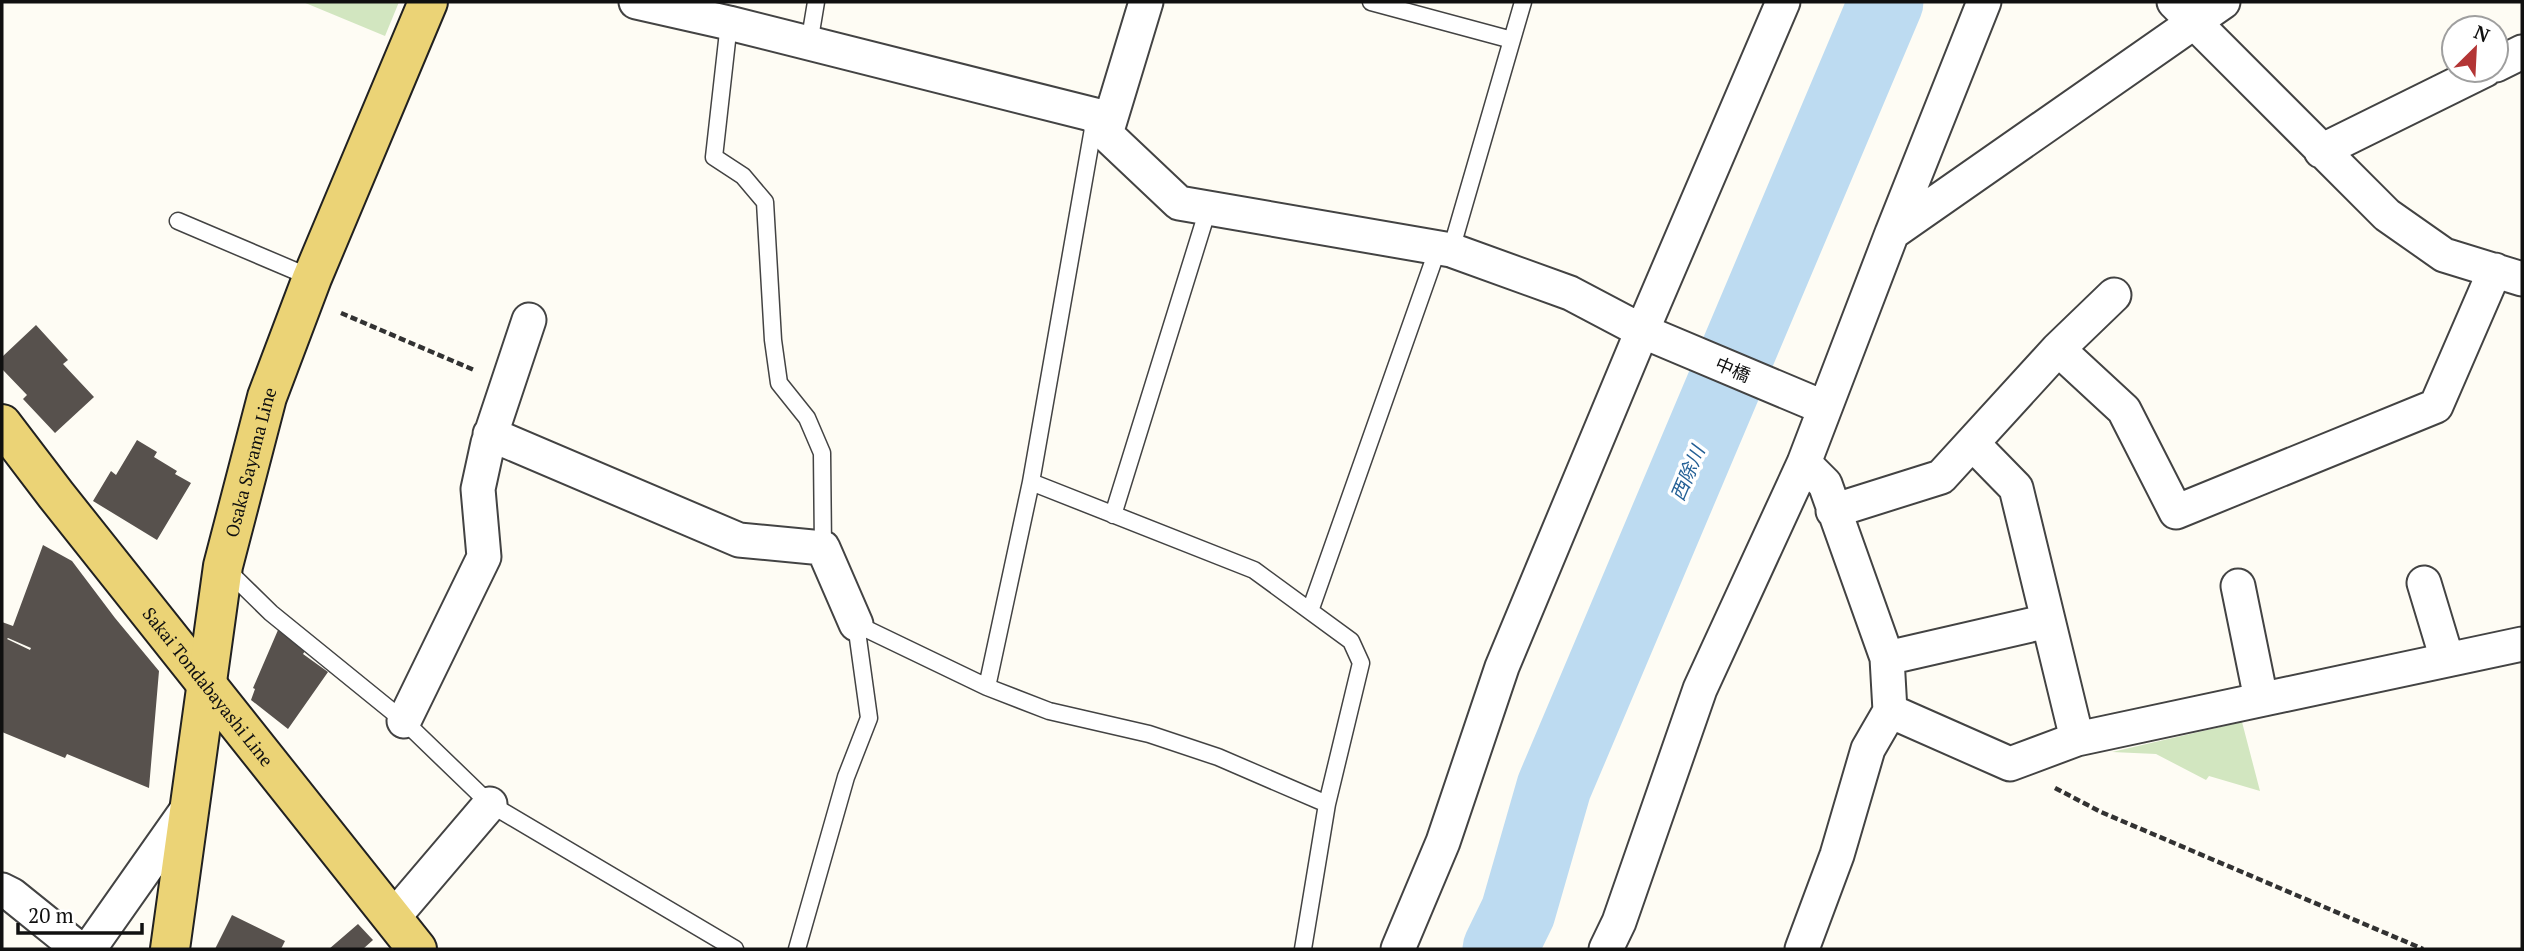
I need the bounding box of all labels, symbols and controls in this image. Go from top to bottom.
north arrow [2440,14,2510,84]
text: N [2470,19,2494,48]
street label: 中橋 [1712,351,1754,387]
street label: Osaka Sayama Line [219,384,282,540]
water label: 西除川 [1664,440,1710,504]
street label: Sakai Tondabayashi Line [138,602,279,771]
scale bar [18,892,142,936]
text: 20 m [28,901,74,929]

